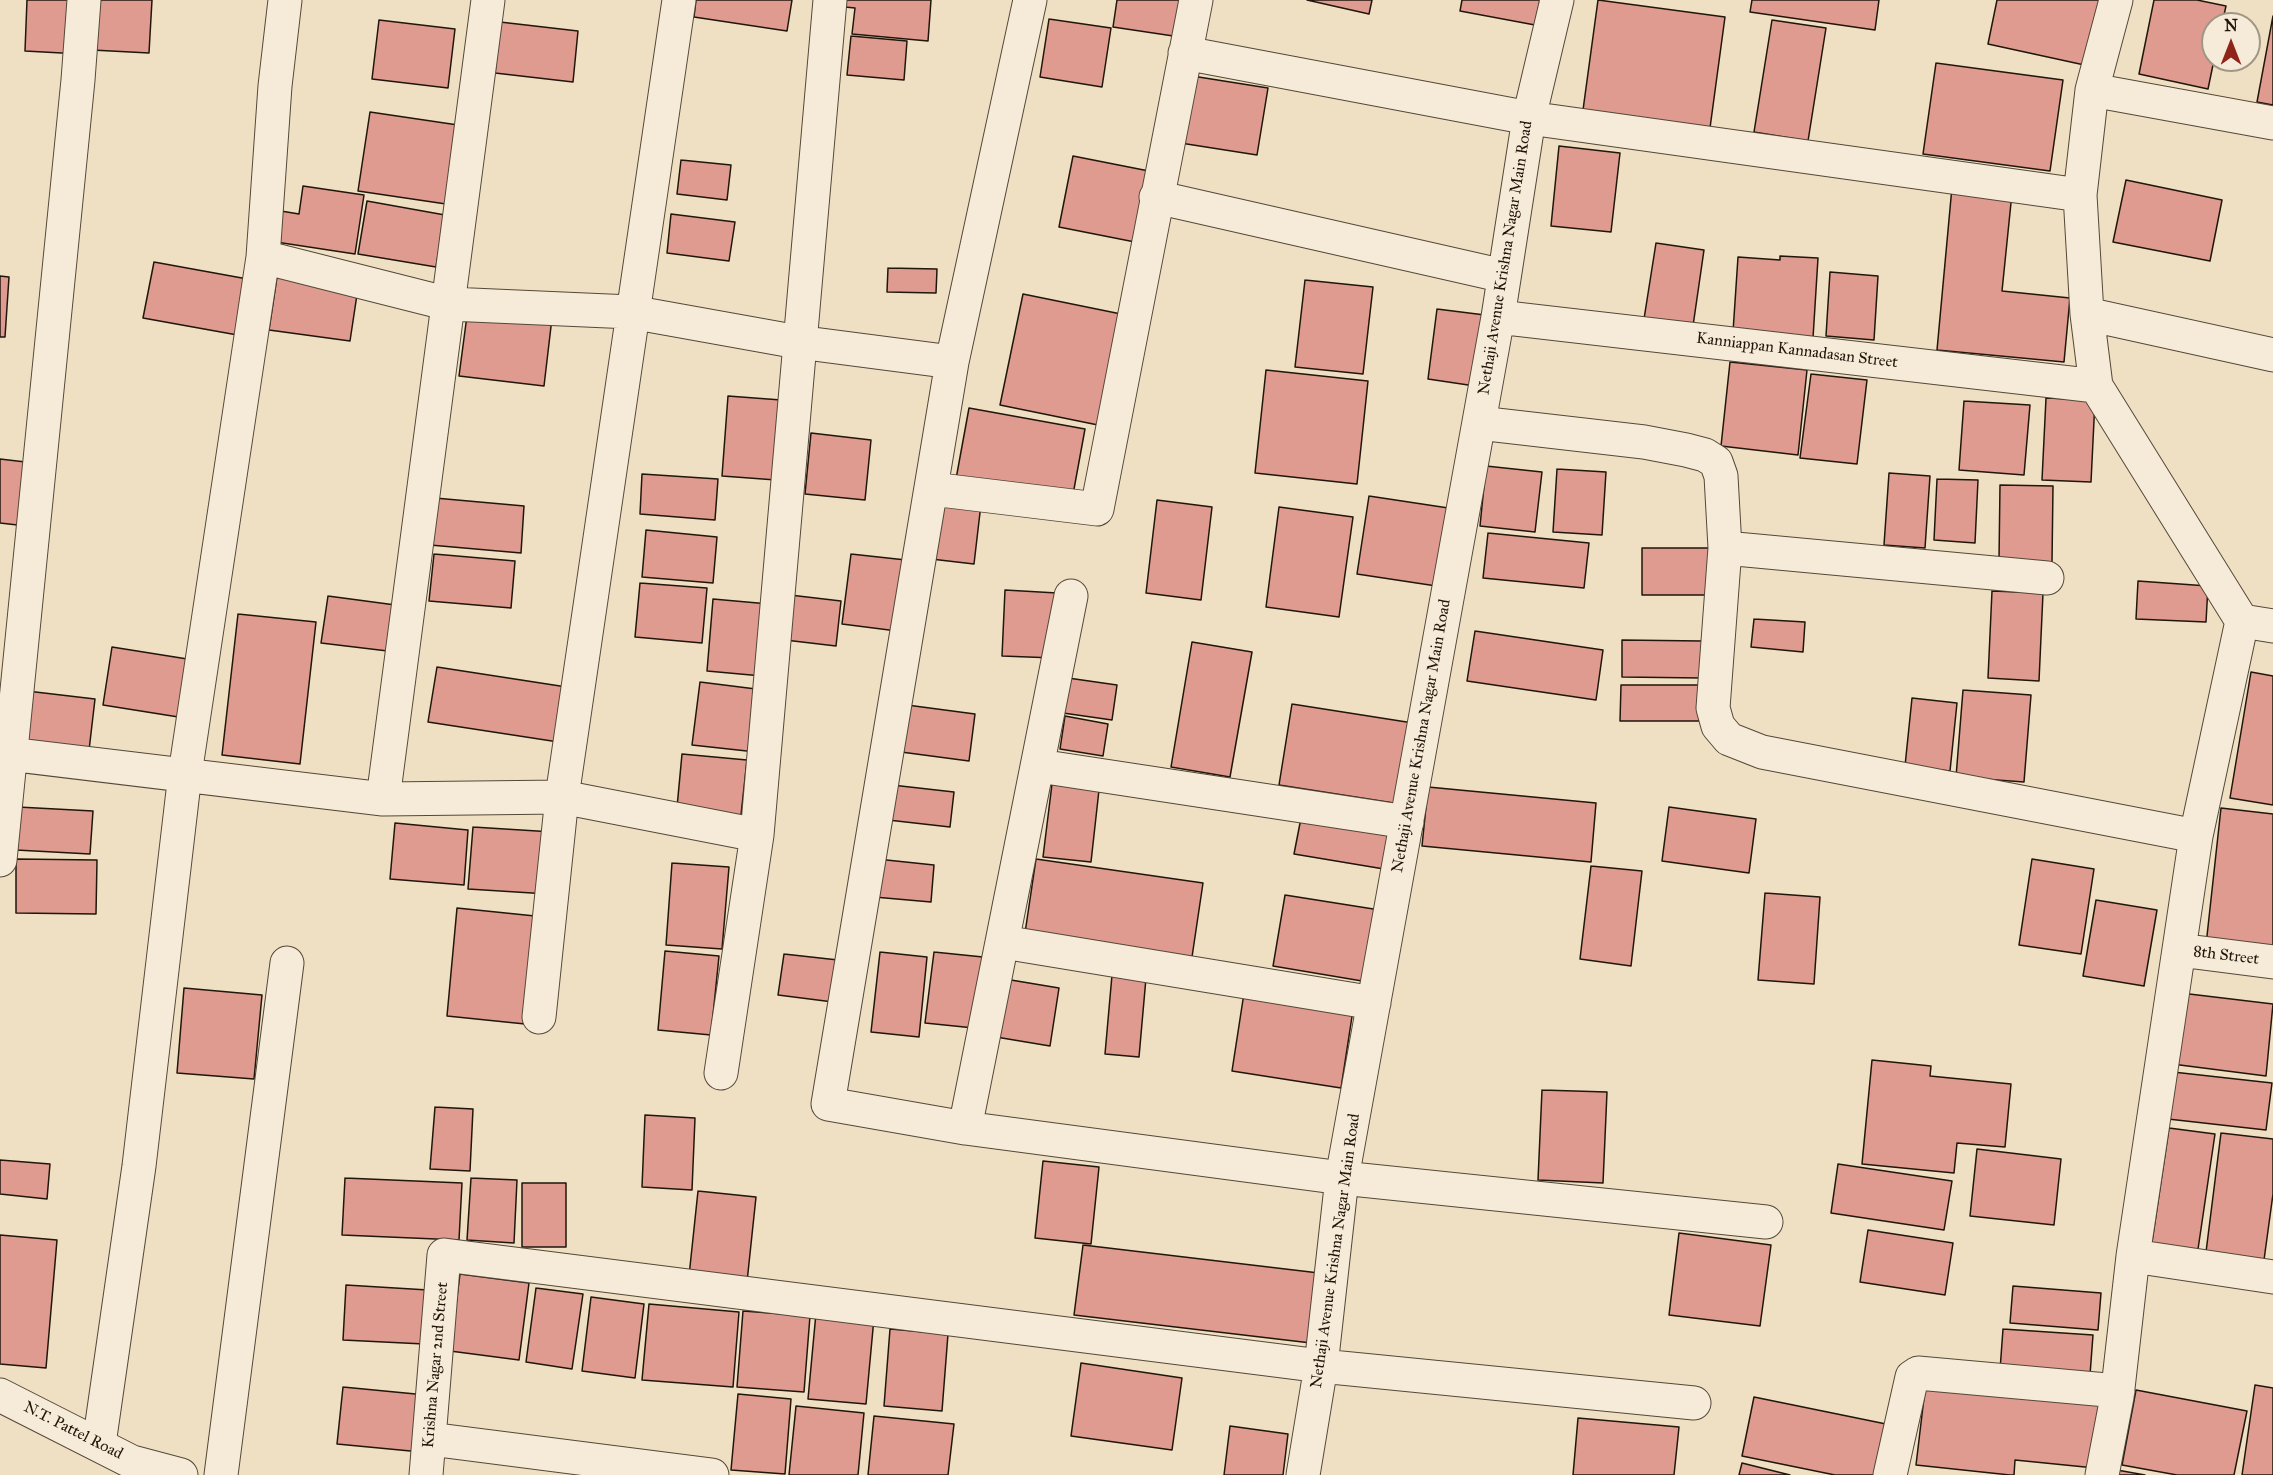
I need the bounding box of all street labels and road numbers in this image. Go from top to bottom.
street label: Nethaji Avenue Krishna Nagar Main Road [1475,120,1537,396]
street label: Kanniappan Kannadasan Street [1695,329,1899,373]
street label: Nethaji Avenue Krishna Nagar Main Road [1388,598,1456,874]
street label: 8th Street [2192,942,2260,970]
street label: Nethaji Avenue Krishna Nagar Main Road [1307,1112,1365,1390]
street label: Krishna Nagar 2nd Street [419,1281,453,1449]
street label: N.T. Pattel Road [20,1398,126,1464]

